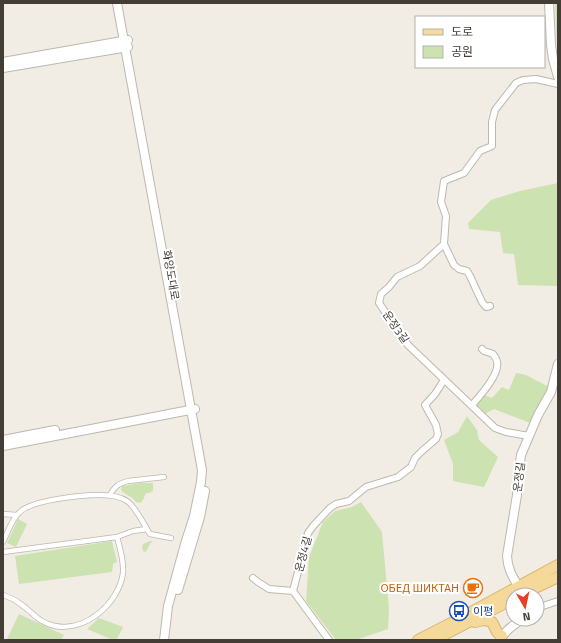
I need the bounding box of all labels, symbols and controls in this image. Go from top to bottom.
legend [415,16,545,68]
text: 도로 [451,22,473,41]
text: 공원 [451,42,473,61]
street label: 화양도대로 [159,249,183,301]
street label: 운정3길 [379,307,413,347]
street label: 운정길 [509,461,529,493]
street label: 운정4길 [291,534,315,574]
cafe icon: ОБЕД ШИКТАН [462,577,484,599]
place label: ОБЕД ШИКТАН [380,580,459,596]
north arrow [505,587,545,627]
bus stop icon: 이평 [448,600,470,622]
place label: 이평 [473,603,493,619]
text: N [522,608,532,625]

